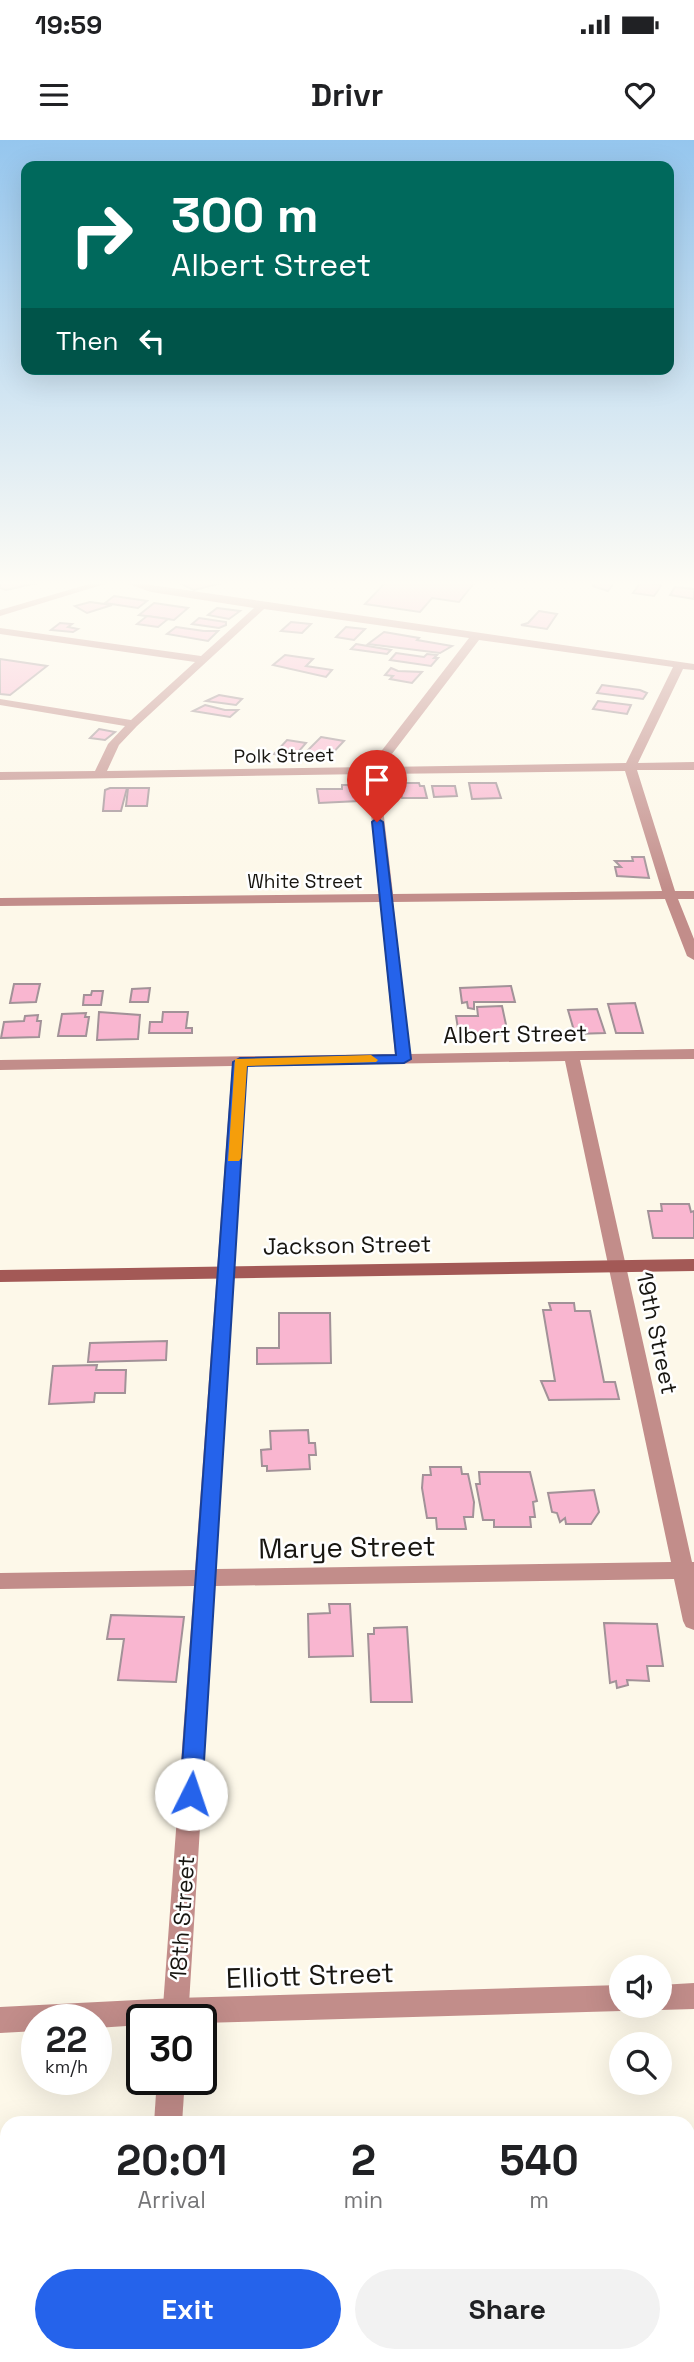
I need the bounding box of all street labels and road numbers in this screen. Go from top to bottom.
street label: Polk Street [233,742,335,769]
street label: White Street [247,869,363,894]
street label: Albert Street [443,1018,587,1050]
street label: Jackson Street [263,1229,431,1261]
street label: 19th Street [629,1269,685,1397]
street label: Marye Street [258,1527,436,1567]
street label: 18th Street [163,1855,201,1981]
street label: Elliott Street [225,1954,395,1996]

